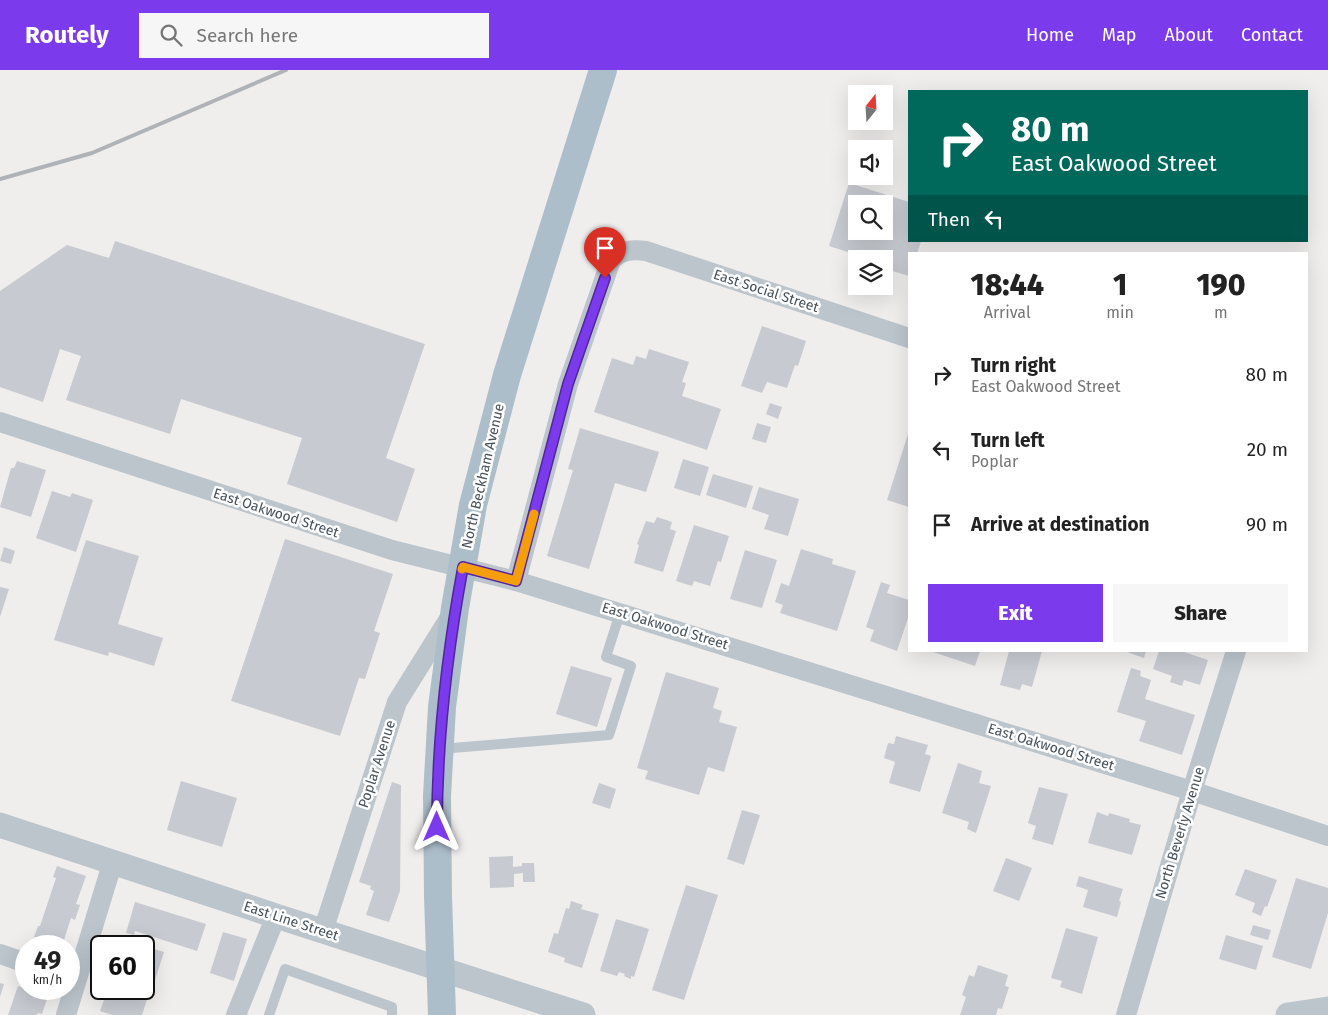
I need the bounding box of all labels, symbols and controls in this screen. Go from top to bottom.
search box [139,13,489,58]
text: Routely [25,21,109,49]
icon: search [157,21,185,49]
text: Search here [197,24,298,47]
text: Home [1026,24,1074,46]
text: Map [1102,24,1136,46]
text: About [1164,24,1213,46]
text: Contact [1241,24,1303,46]
north arrow [848,85,892,130]
map controls [848,85,893,295]
text: 80 m [1011,108,1090,150]
icon: right [928,110,993,175]
button: sound [848,140,893,185]
text: East Oakwood Street [1011,150,1217,177]
button: search [848,195,893,240]
icon: left [980,205,1008,233]
text: Then [928,208,970,231]
pin [584,227,626,278]
icon: arrive [591,234,619,262]
button: layers [848,250,893,295]
street label: East Social Street [711,266,822,316]
text: 18:44 [970,267,1044,303]
text: 1 [1113,267,1127,303]
text: 190 [1196,267,1246,303]
text: Arrival [984,303,1031,322]
text: min [1106,303,1134,322]
text: m [1214,303,1228,322]
text: Turn right [971,354,1056,377]
icon: right [928,361,956,389]
text: 80 m [1246,363,1288,386]
text: East Oakwood Street [971,377,1121,396]
street label: North Beckham Avenue [458,402,508,550]
text: Turn left [971,429,1045,452]
icon: left [928,436,956,464]
text: 20 m [1247,438,1288,461]
text: Poplar [971,452,1018,471]
street label: East Oakwood Street [211,485,342,542]
icon: arrive [928,511,956,539]
text: Arrive at destination [971,513,1150,536]
text: 90 m [1246,513,1288,536]
button: Exit [928,584,1103,642]
button: Share [1113,584,1288,642]
street label: East Oakwood Street [600,599,731,654]
street label: Poplar Avenue [355,718,399,810]
street label: East Oakwood Street [986,720,1117,775]
street label: North Beverly Avenue [1152,765,1208,901]
position arrow [410,800,462,852]
street label: East Line Street [242,898,341,945]
speed limit sign: 60 [90,935,155,1000]
text: 49 [34,946,61,976]
text: km/h [33,973,62,987]

